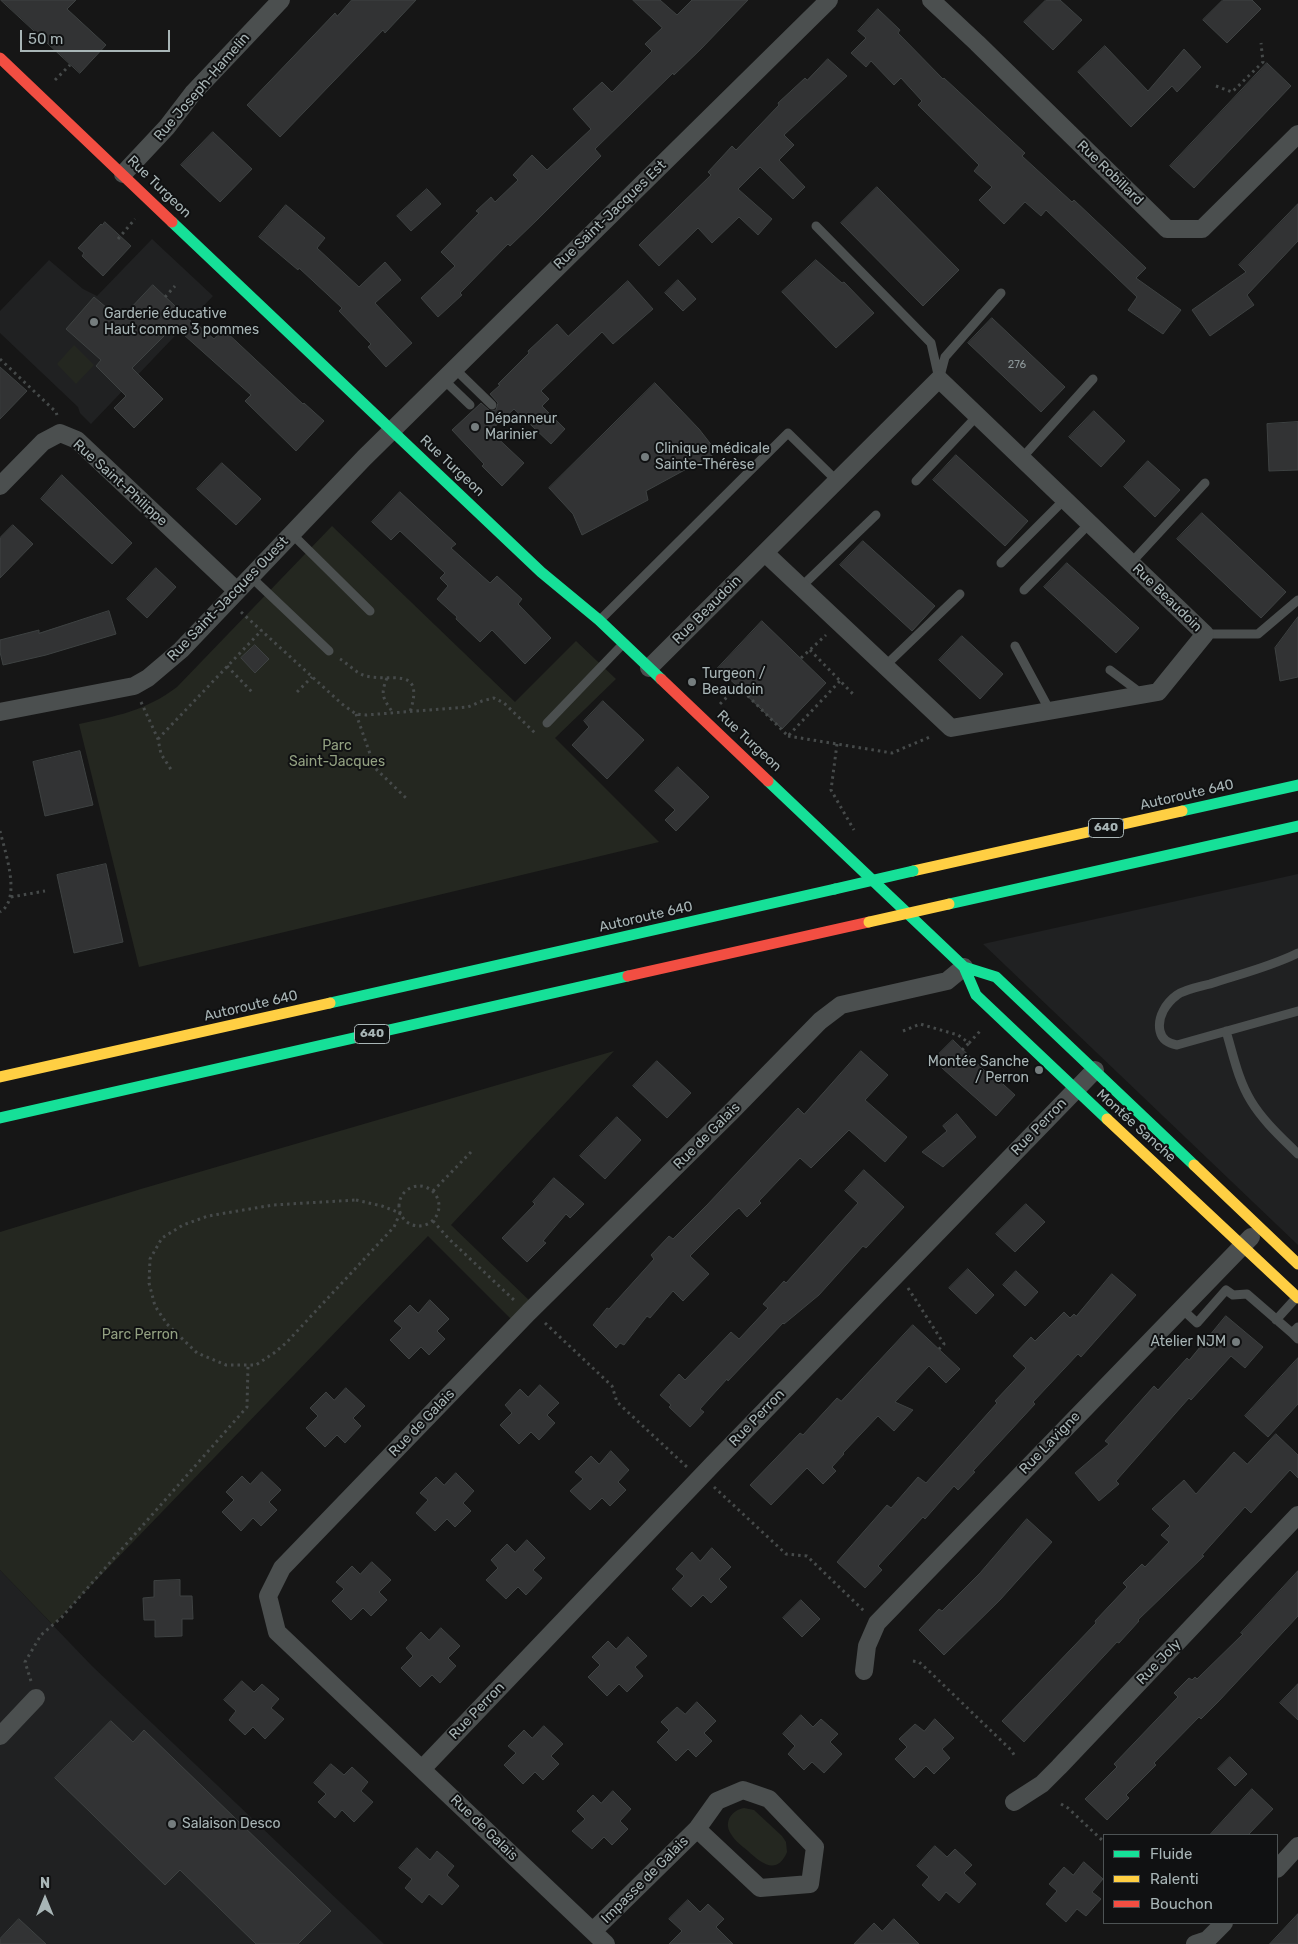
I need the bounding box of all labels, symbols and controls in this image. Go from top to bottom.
scale bar [22,20,172,52]
text: 50 m [28,30,63,48]
street label: Rue Joseph-Hamelin [151,30,253,144]
street label: Rue Robillard [1073,137,1147,209]
street label: Rue Turgeon [124,152,194,222]
street label: Rue Saint-Jacques Est [550,157,670,273]
place label: Garderie éducative Haut comme 3 pommes [104,306,259,338]
marker: Garderie éducative Haut comme 3 pommes [88,316,100,328]
house number: 276 [1008,358,1026,372]
place label: Dépanneur Marinier [485,411,557,444]
marker: Dépanneur Marinier [469,421,481,433]
street label: Rue Turgeon [416,432,488,500]
street label: Rue Saint-Philippe [69,436,171,530]
place label: Clinique médicale Sainte-Thérèse [655,441,770,474]
marker: Clinique médicale Sainte-Thérèse [639,451,651,463]
street label: Rue Saint-Jacques Ouest [164,533,292,665]
street label: Rue Beaudoin [1129,561,1205,635]
street label: Rue Beaudoin [669,572,745,648]
place label: Turgeon / Beaudoin [702,666,765,699]
marker: Turgeon / Beaudoin [686,676,698,688]
street label: Rue Turgeon [713,707,785,775]
park label: Parc Saint-Jacques [289,738,385,770]
street label: Autoroute 640 [1139,776,1235,814]
road number: 640 [1088,818,1124,838]
street label: Autoroute 640 [598,898,694,936]
street label: Autoroute 640 [203,987,299,1025]
road number: 640 [354,1024,390,1044]
place label: Montée Sanche / Perron [928,1054,1029,1086]
marker: Montée Sanche / Perron [1033,1064,1045,1076]
street label: Montée Sanche [1093,1086,1179,1166]
street label: Rue Perron [1008,1095,1070,1159]
street label: Rue de Galais [670,1099,744,1173]
park label: Parc Perron [102,1327,178,1343]
place label: Atelier NJM [1151,1334,1226,1350]
marker: Atelier NJM [1230,1336,1242,1348]
street label: Rue de Galais [386,1386,458,1460]
street label: Rue Perron [726,1386,788,1450]
street label: Rue Lavigne [1016,1408,1084,1478]
street label: Rue Joly [1133,1636,1185,1688]
street label: Rue Perron [446,1679,508,1743]
street label: Rue de Galais [447,1792,521,1864]
place label: Salaison Desco [182,1816,280,1832]
marker: Salaison Desco [166,1818,178,1830]
street label: Impasse de Galais [598,1833,692,1927]
legend [1103,1834,1278,1924]
text: Fluide [1150,1845,1192,1863]
text: Ralenti [1150,1870,1199,1888]
north arrow [20,1874,70,1924]
text: N [40,1875,50,1892]
text: Bouchon [1150,1895,1213,1913]

